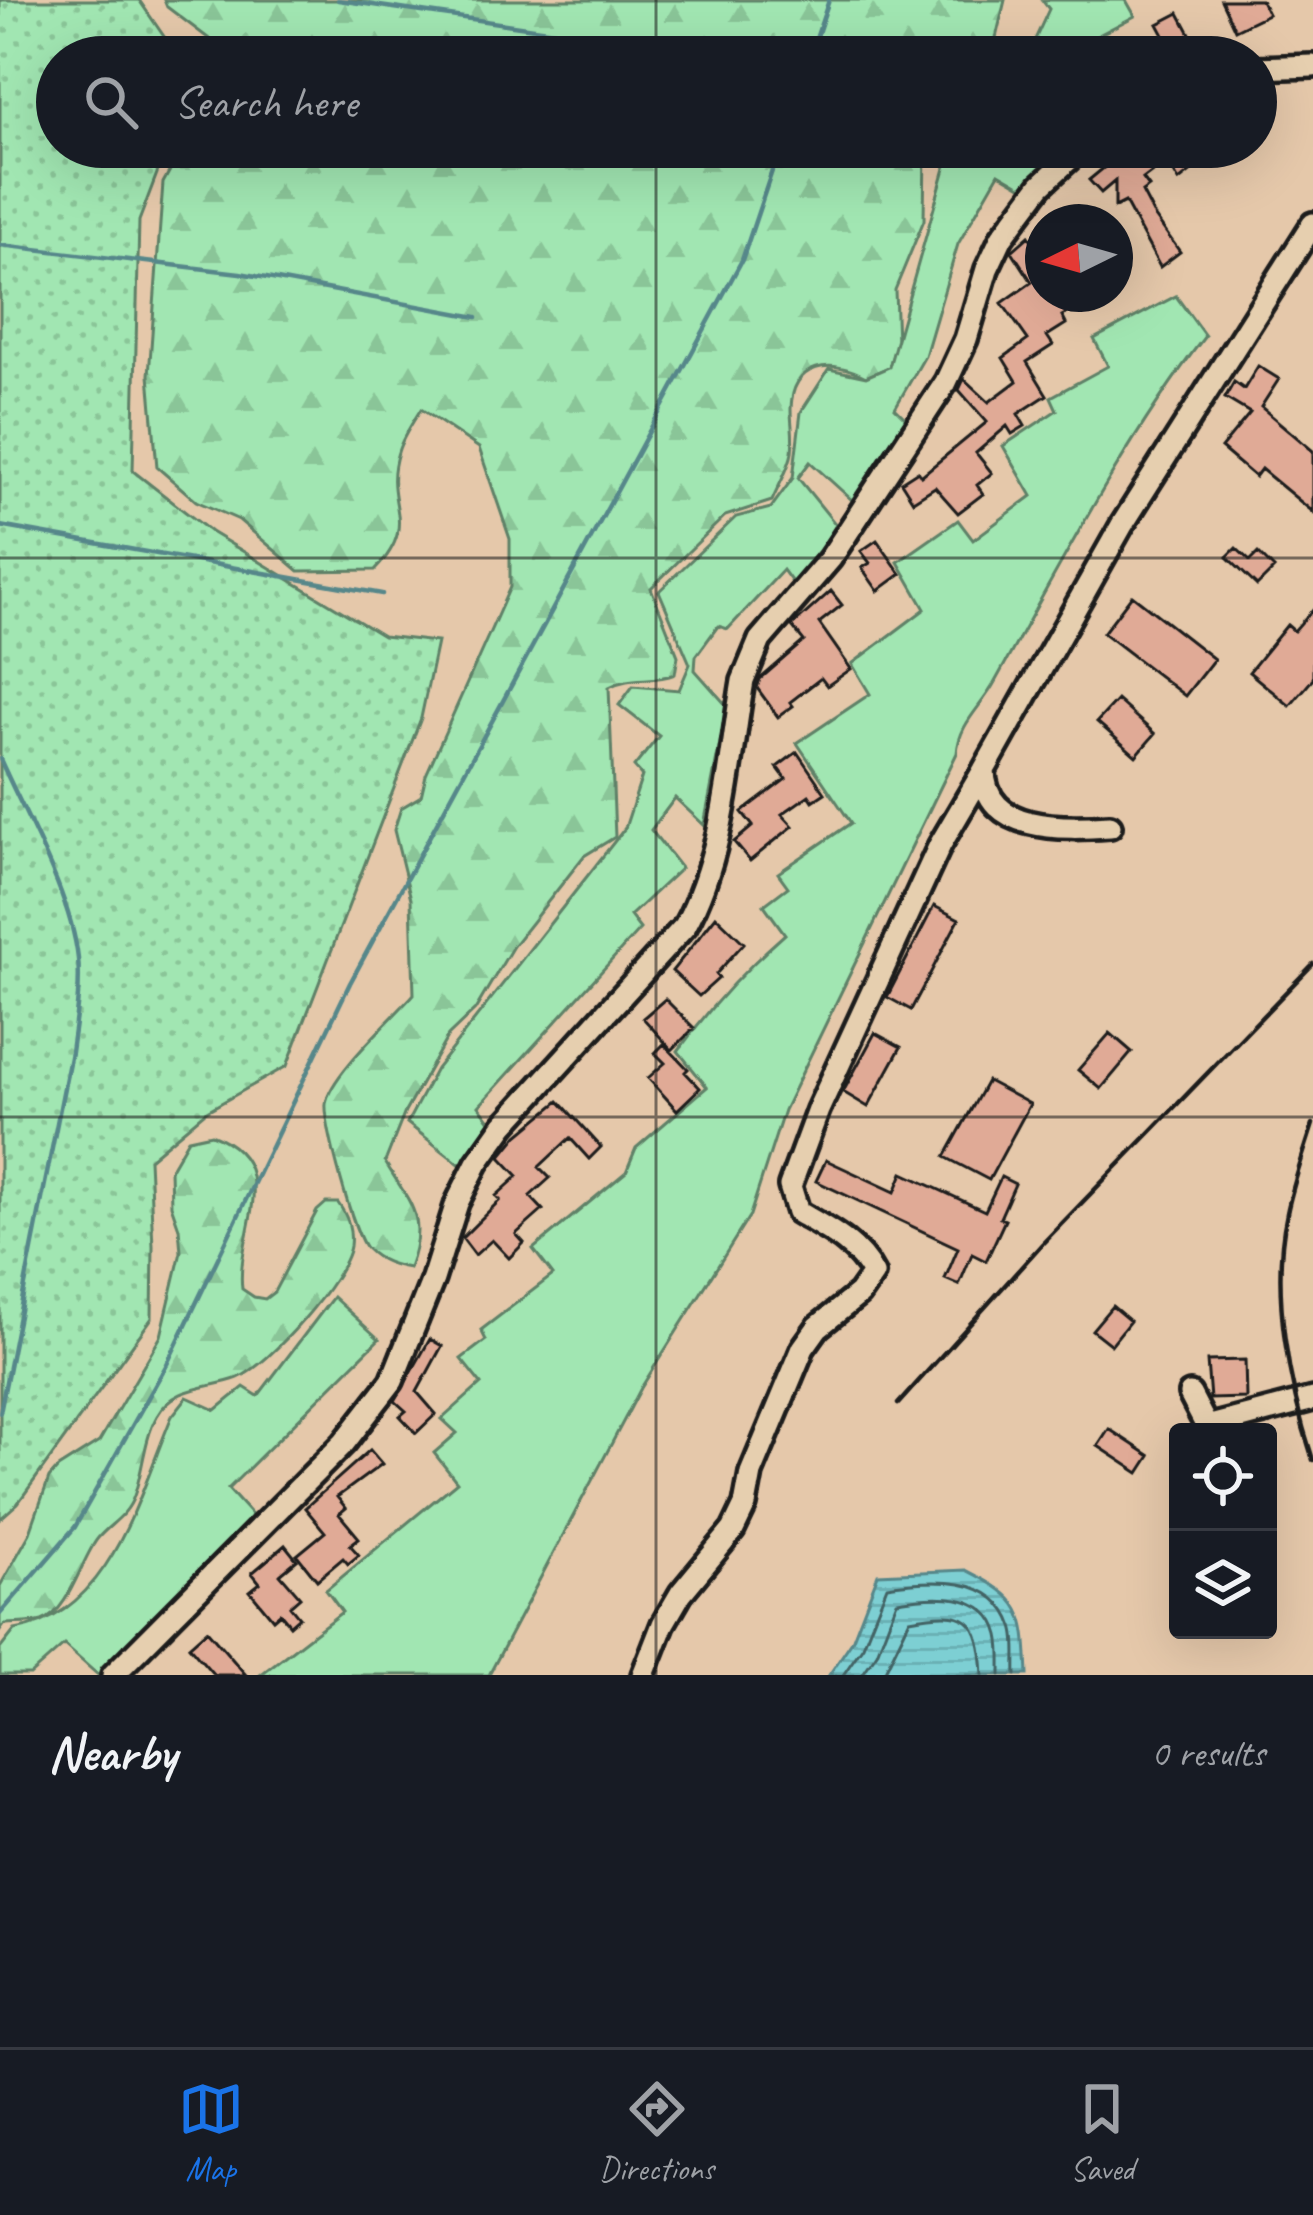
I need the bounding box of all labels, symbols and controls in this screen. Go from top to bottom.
search box [36,36,1277,168]
icon: search [78,69,144,135]
text: Search here [174,74,357,131]
north arrow [1025,204,1133,312]
map controls [1169,1423,1277,1639]
button: locate [1169,1423,1277,1531]
button: layers [1169,1531,1277,1639]
text: Nearby [48,1721,176,1785]
text: 0 results [1151,1729,1265,1778]
tab: Map [178,2076,244,2190]
tab: Directions [599,2076,714,2190]
tab: Saved [1069,2076,1135,2190]

